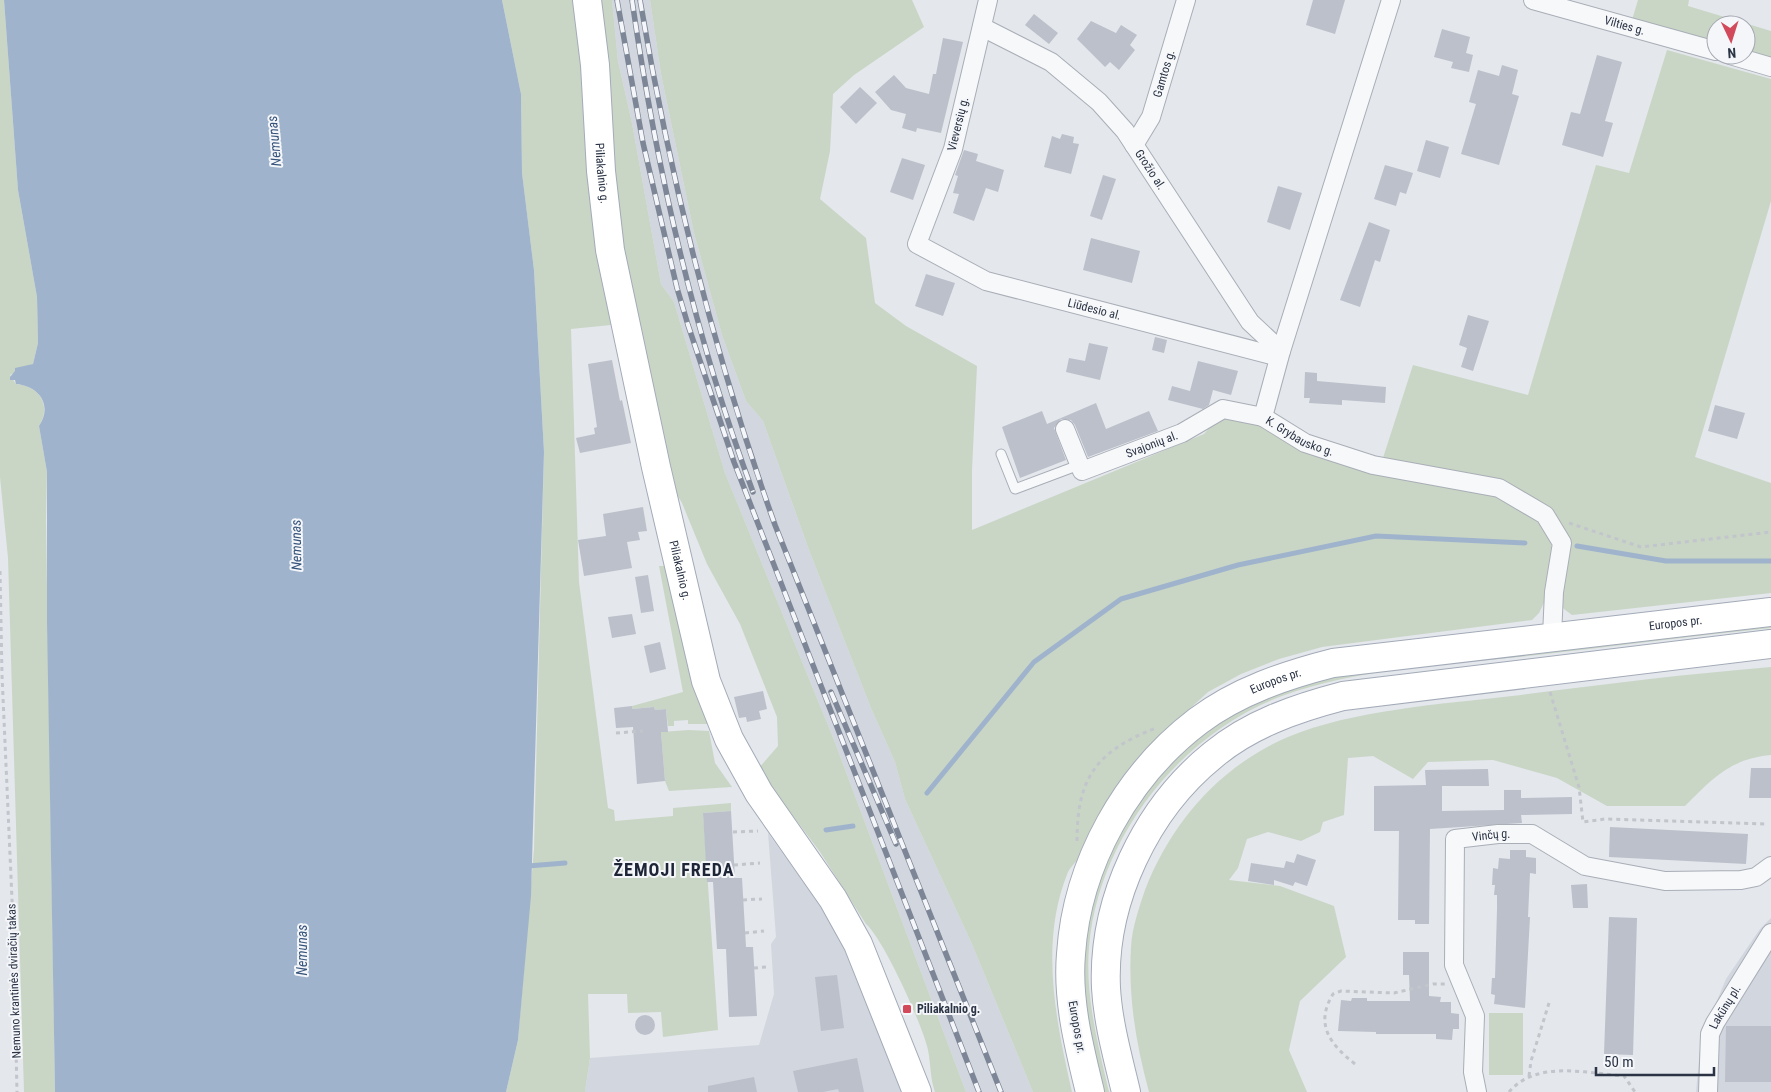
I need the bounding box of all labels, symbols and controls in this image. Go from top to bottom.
street label: Vilties g. [1603,13,1646,38]
north arrow [1706,15,1756,65]
text: N [1727,45,1737,61]
street label: Gamtos g. [1150,48,1178,99]
street label: Vieversių g. [945,96,971,152]
water label: Nemunas [264,115,284,167]
street label: Piliakalnio g. [592,142,612,204]
street label: Grožio al. [1132,147,1169,192]
street label: Liūdesio al. [1066,296,1123,323]
street label: K. Grybausko g. [1263,413,1335,459]
street label: Svajonių al. [1124,428,1180,461]
water label: Nemunas [288,519,304,571]
street label: Piliakalnio g. [666,539,694,602]
street label: Europos pr. [1648,613,1703,633]
street label: Europos pr. [1248,665,1303,697]
street label: Vinčų g. [1471,827,1510,844]
district label: ŽEMOJI FREDA [614,859,734,880]
street label: Nemuno krantinės dviračių takas [4,903,24,1059]
water label: Nemunas [294,925,310,975]
street label: Lakūnų pl. [1706,982,1744,1031]
street label: Europos pr. [1065,999,1089,1055]
place label: Piliakalnio g. [917,1002,980,1016]
marker: Piliakalnio g. [901,1003,913,1015]
scale bar [1596,1044,1714,1076]
text: 50 m [1604,1053,1634,1071]

